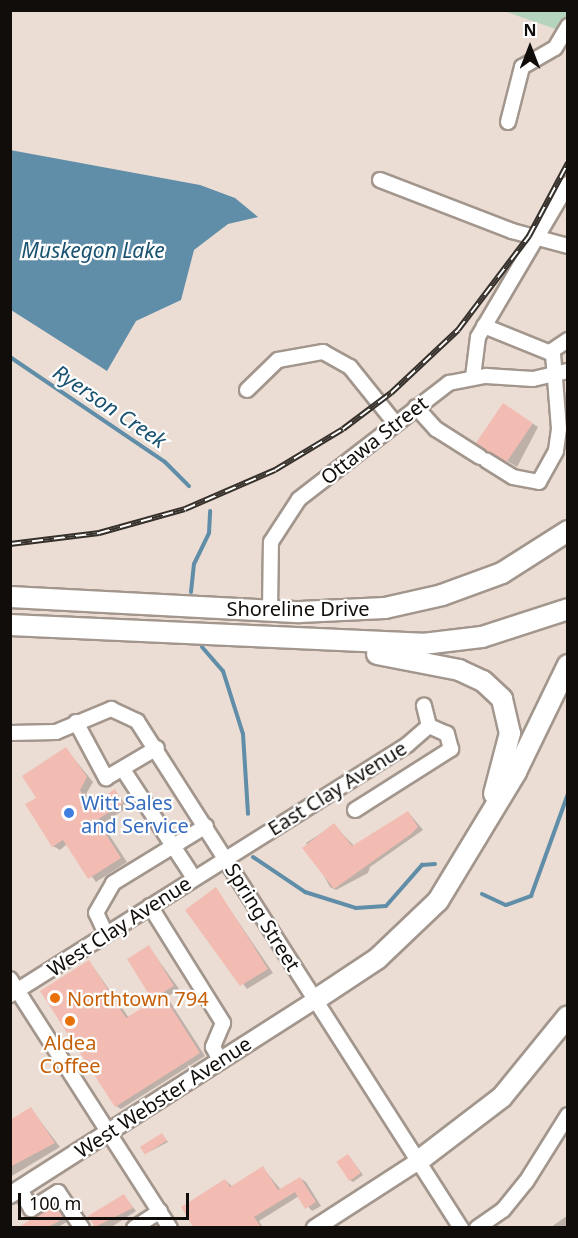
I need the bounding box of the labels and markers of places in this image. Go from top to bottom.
place label: Witt Sales and Service [81,790,189,837]
marker: Witt Sales and Service [62,806,76,820]
place label: Northtown 794 [67,986,209,1010]
marker: Northtown 794 [48,991,62,1005]
marker: Aldea Coffee [63,1014,77,1028]
place label: Aldea Coffee [39,1030,101,1077]

